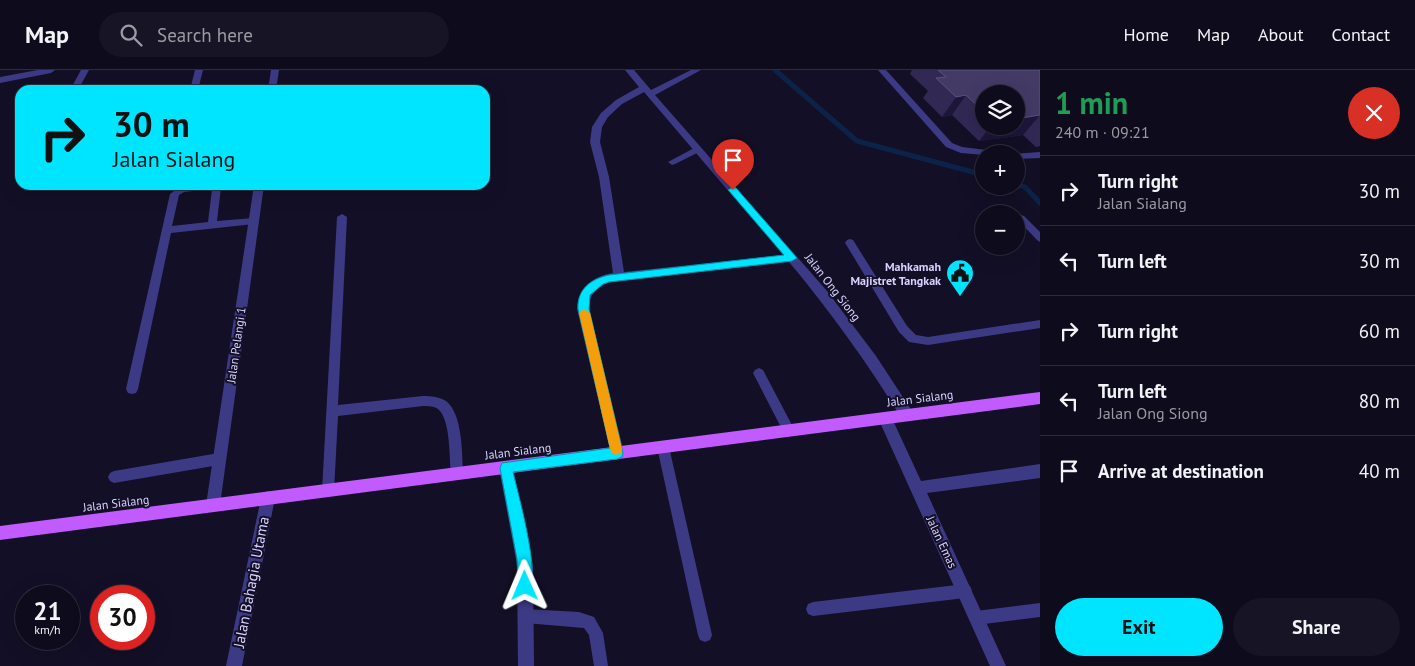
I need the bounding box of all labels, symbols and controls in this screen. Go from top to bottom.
search box [99,12,449,57]
text: Map [25,19,69,50]
icon: search [117,21,145,49]
text: Search here [157,23,253,47]
text: Home [1123,23,1169,46]
text: Map [1197,23,1230,46]
text: About [1258,23,1304,46]
text: Contact [1332,23,1390,46]
text: 1 min [1055,83,1128,122]
map controls [975,85,1025,255]
button: layers [975,85,1025,135]
button: close [1348,87,1400,139]
text: 30 m [113,101,190,147]
icon: right [30,105,95,170]
text: 240 m · 09:21 [1055,122,1150,142]
pin [712,139,754,190]
text: Jalan Sialang [113,145,235,173]
button: + [975,145,1025,195]
icon: arrive [719,146,747,174]
text: Turn right [1098,169,1178,193]
icon: right [1055,177,1083,205]
text: 30 m [1359,179,1400,203]
text: Jalan Sialang [1098,193,1187,213]
button: − [975,205,1025,255]
icon: left [1055,247,1083,275]
street label: Jalan Ong Siong [801,249,864,324]
text: Turn left [1098,249,1167,273]
text: 30 m [1359,249,1400,273]
public building icon: Mahkamah Majistret Tangkak [945,258,975,297]
place label: Mahkamah Majistret Tangkak [850,259,941,288]
street label: Jalan Pelangi 1 [223,306,249,385]
icon: right [1055,317,1083,345]
text: Turn right [1098,319,1178,343]
text: 60 m [1359,319,1400,343]
text: Turn left [1098,379,1167,403]
street label: Jalan Sialang [885,386,954,410]
icon: left [1055,387,1083,415]
text: 80 m [1359,389,1400,413]
text: Jalan Ong Siong [1098,403,1208,423]
street label: Jalan Sialang [483,439,552,463]
icon: arrive [1055,457,1083,485]
text: Arrive at destination [1098,459,1264,483]
text: 40 m [1359,459,1400,483]
street label: Jalan Sialang [81,491,150,515]
street label: Jalan Emas [923,513,961,570]
street label: Jalan Bahagia Utama [229,515,273,650]
position arrow [498,559,550,611]
speed limit sign: 30 [90,585,155,650]
text: 21 [33,595,62,627]
button: Exit [1055,598,1223,656]
button: Share [1233,598,1400,656]
text: km/h [34,622,61,637]

